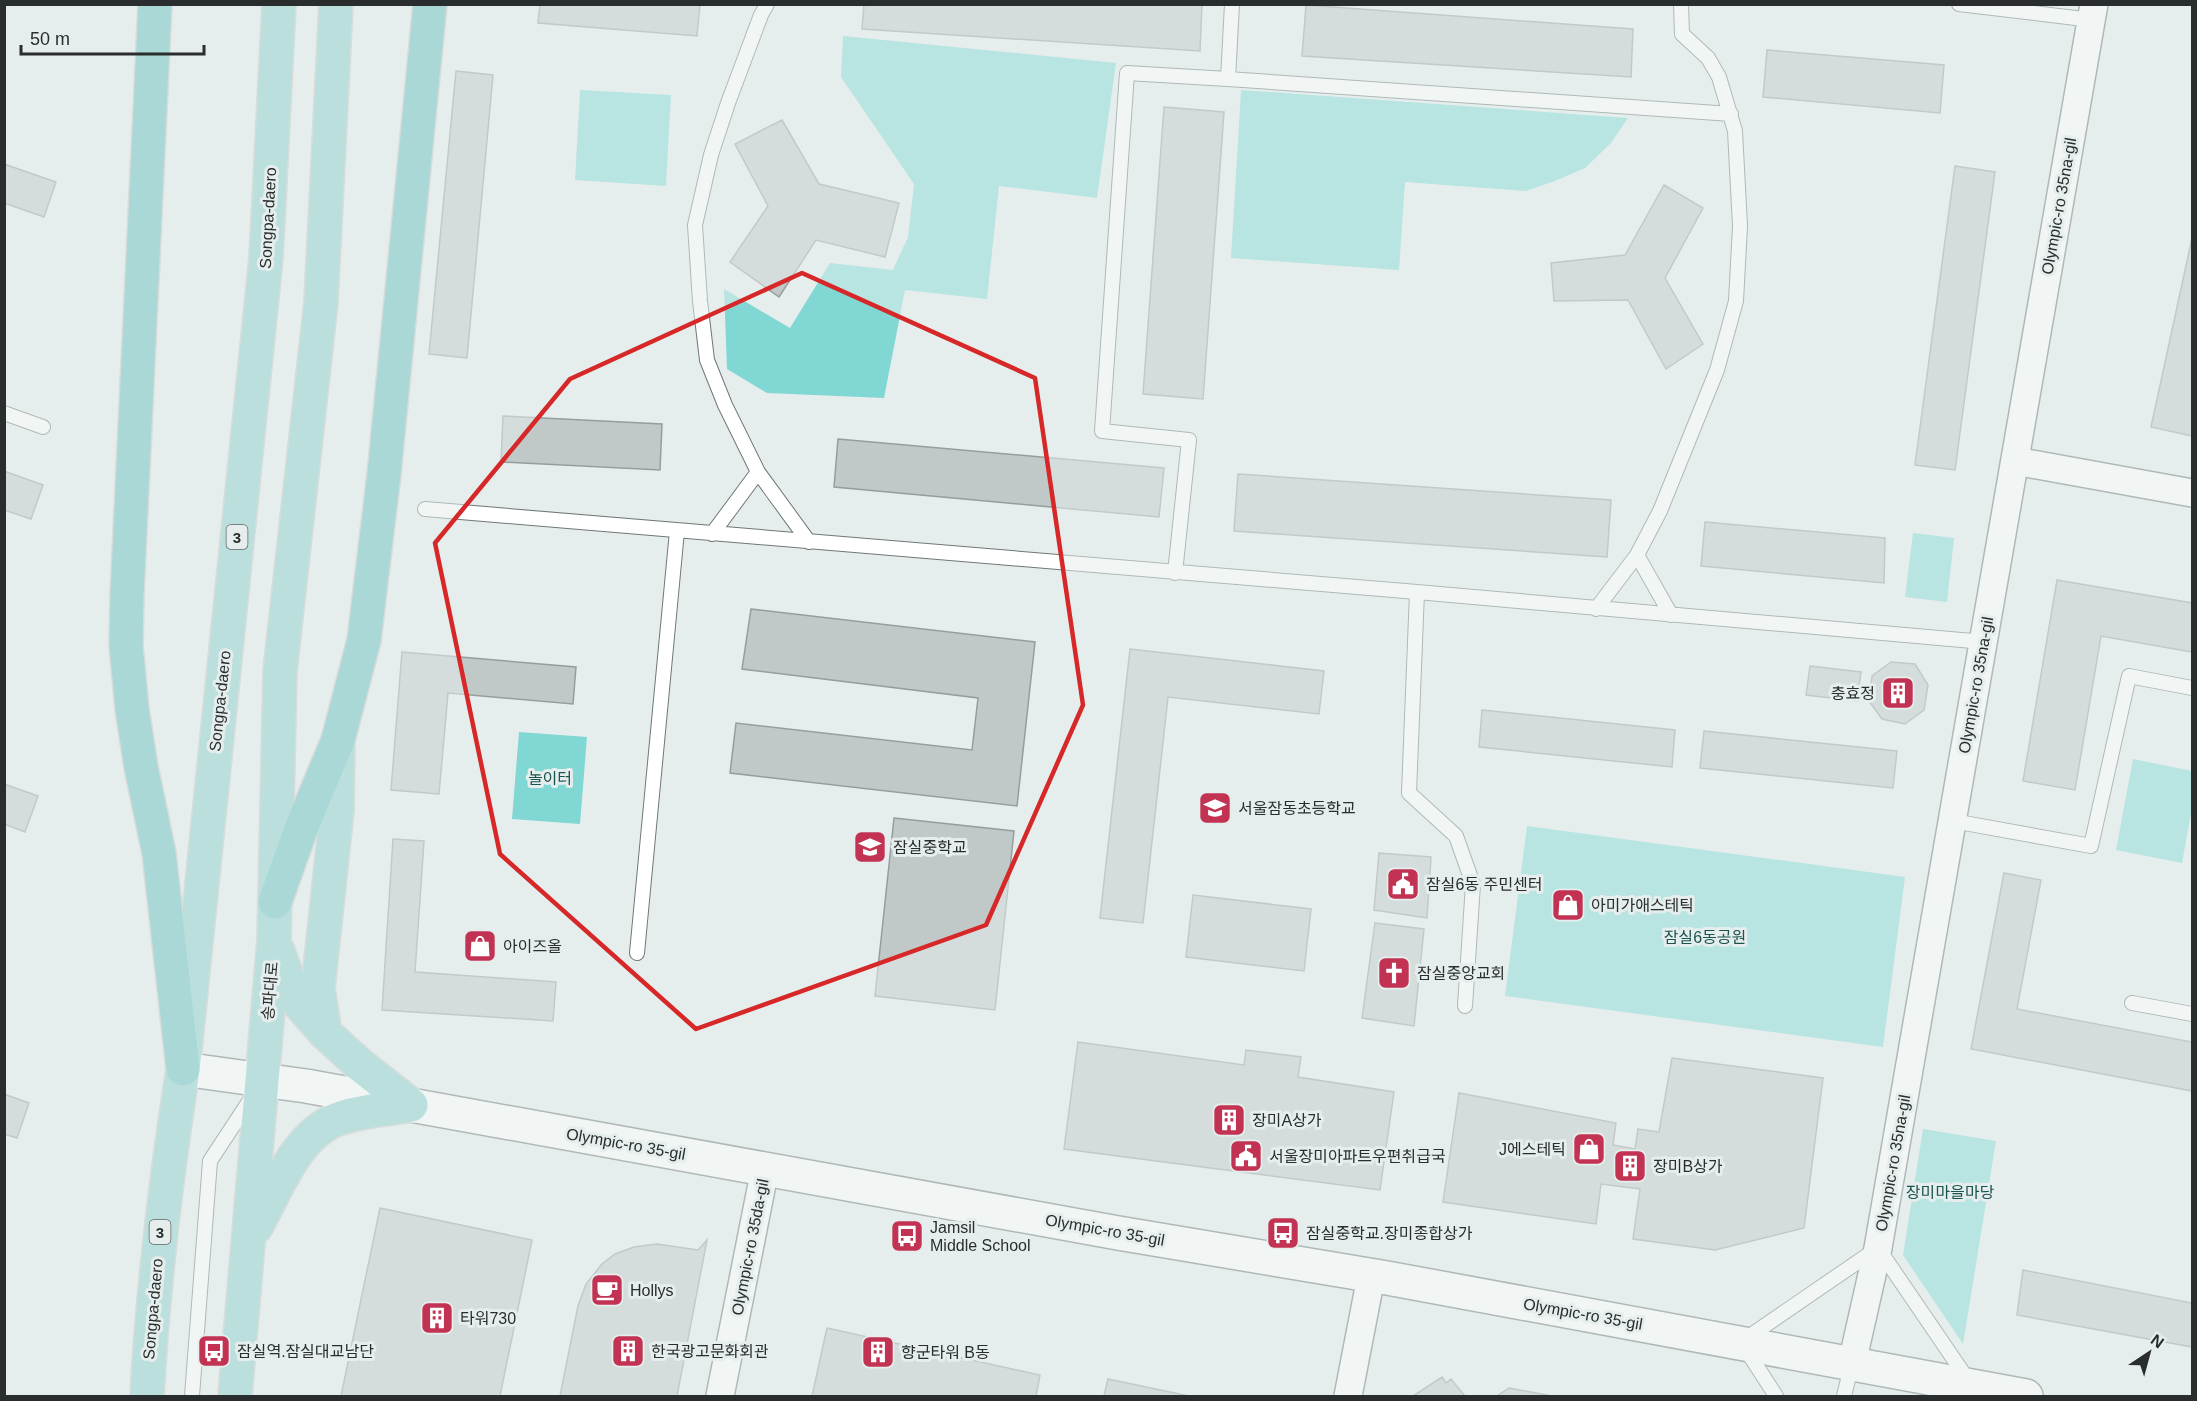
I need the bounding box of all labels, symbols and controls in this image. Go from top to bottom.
scale bar [21,18,204,56]
text: 50 m [30,29,70,49]
street label: Olympic-ro 35na-gil [2039,136,2079,276]
street label: Songpa-daero [257,167,279,269]
road number: 3 [226,525,248,549]
street label: Olympic-ro 35na-gil [1956,615,1996,755]
street label: Songpa-daero [206,650,234,752]
building icon: 충효정 [1880,675,1916,711]
place label: 충효정 [1831,685,1875,702]
park label: 놀이터 [528,770,572,787]
school or university icon: 서울잠동초등학교 [1197,790,1233,826]
place label: 서울잠동초등학교 [1238,800,1356,817]
school or university icon: 잠실중학교 [852,829,888,865]
place label: 잠실중학교 [893,839,967,856]
public building icon: 잠실6동 주민센터 [1385,866,1421,902]
place label: 잠실6동 주민센터 [1426,876,1542,893]
shop icon: 아미가애스테틱 [1550,887,1586,923]
place label: 아미가애스테틱 [1591,897,1694,914]
shop icon: 아이즈올 [462,928,498,964]
park label: 잠실6동공원 [1664,929,1746,946]
place label: 아이즈올 [503,938,562,955]
church icon: 잠실중앙교회 [1376,955,1412,991]
street label: 송파대로 [259,961,281,1021]
place label: 잠실중앙교회 [1417,965,1505,982]
street label: Olympic-ro 35na-gil [1873,1093,1913,1233]
building icon: 장미A상가 [1211,1102,1247,1138]
place label: 장미A상가 [1252,1112,1322,1129]
street label: Olympic-ro 35-gil [565,1125,687,1163]
shop icon: J에스테틱 [1571,1131,1607,1167]
public building icon: 서울장미아파트우편취급국 [1228,1138,1264,1174]
place label: J에스테틱 [1499,1141,1566,1158]
place label: 서울장미아파트우편취급국 [1269,1148,1446,1165]
building icon: 장미B상가 [1612,1148,1648,1184]
place label: 장미B상가 [1653,1158,1723,1175]
street label: Olympic-ro 35da-gil [728,1177,772,1317]
park label: 장미마을마당 [1906,1184,1994,1201]
street label: Olympic-ro 35-gil [1044,1211,1166,1249]
bus stop icon: 잠실중학교.장미종합상가 [1265,1215,1301,1251]
bus stop icon: Jamsil Middle School [889,1218,925,1254]
place label: Jamsil Middle School [930,1219,1031,1254]
road number: 3 [150,1220,170,1244]
place label: 잠실중학교.장미종합상가 [1306,1225,1473,1242]
street label: Songpa-daero [140,1258,166,1360]
cafe icon: Hollys [589,1272,625,1308]
place label: Hollys [630,1282,674,1299]
street label: Olympic-ro 35-gil [1522,1295,1644,1333]
building icon: 타워730 [419,1300,455,1336]
place label: 타워730 [460,1310,516,1327]
north arrow [2119,1323,2179,1383]
text: N [2148,1331,2167,1352]
bus stop icon: 잠실역.잠실대교남단 [196,1333,232,1369]
building icon: 한국광고문화회관 [610,1333,646,1369]
building icon: 향군타워 B동 [860,1334,896,1370]
place label: 잠실역.잠실대교남단 [237,1343,374,1360]
place label: 한국광고문화회관 [651,1343,769,1360]
place label: 향군타워 B동 [901,1344,990,1361]

